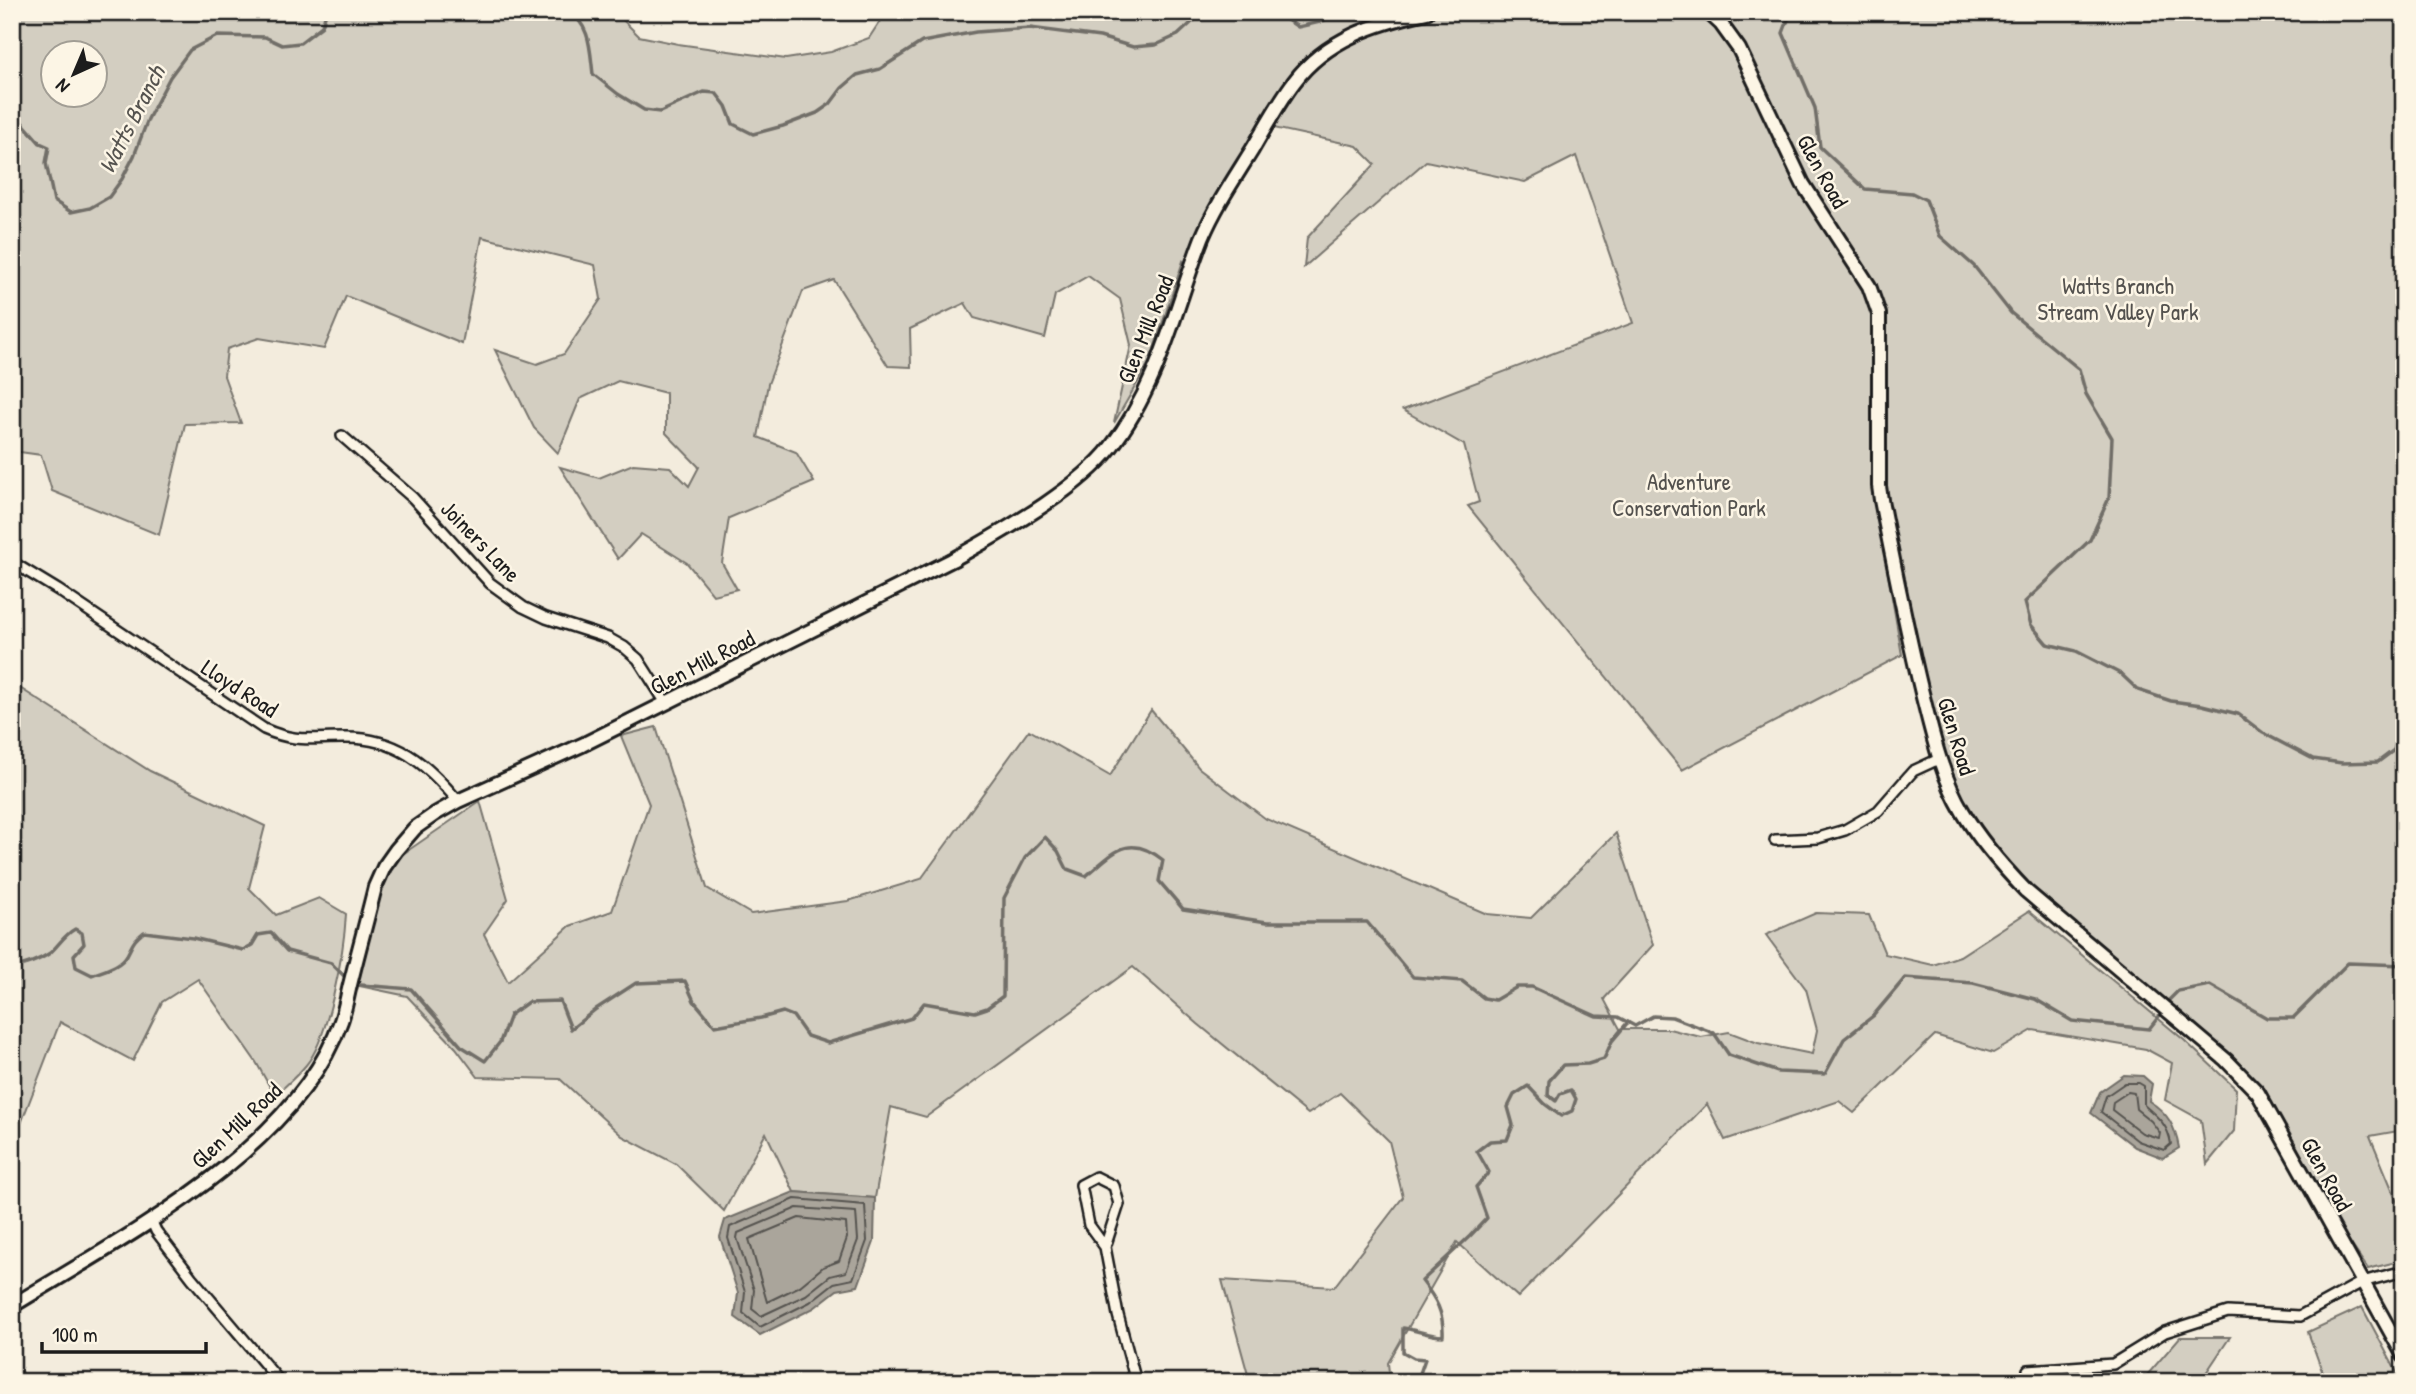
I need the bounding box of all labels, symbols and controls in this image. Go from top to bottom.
north arrow [38,38,108,108]
water label: Watts Branch [90,58,173,178]
text: N [50,73,75,99]
street label: Glen Road [1790,129,1856,213]
street label: Glen Mill Road [1109,270,1181,388]
park label: Watts Branch Stream Valley Park [2038,270,2199,327]
park label: Adventure Conservation Park [1612,466,1766,523]
street label: Joiners Lane [434,493,528,589]
street label: Glen Mill Road [644,622,760,702]
street label: Lloyd Road [196,652,284,724]
street label: Glen Road [1931,693,1983,779]
street label: Glen Mill Road [184,1075,288,1175]
street label: Glen Road [2294,1132,2360,1216]
scale bar [42,1310,206,1354]
text: 100 m [52,1320,98,1349]

